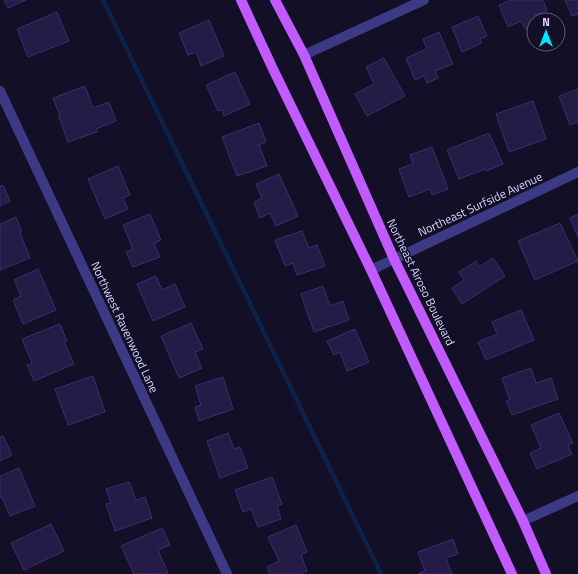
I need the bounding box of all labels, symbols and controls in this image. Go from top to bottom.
north arrow [526,12,566,52]
text: N [542,14,550,30]
street label: Northeast Surfside Avenue [415,167,545,241]
street label: Northeast Airoso Boulevard [382,215,460,349]
street label: Northwest Ravenwood Lane [86,258,164,396]

